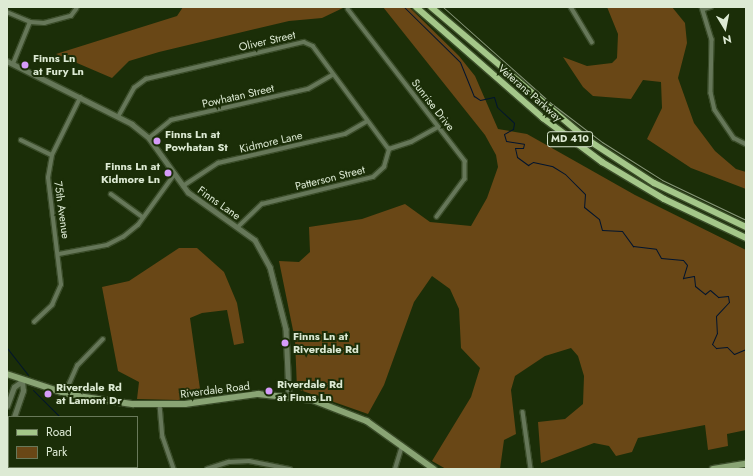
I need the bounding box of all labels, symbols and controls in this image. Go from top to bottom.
north arrow [705,8,745,48]
street label: Oliver Street [237,28,297,54]
text: N [721,31,733,48]
place label: Finns Ln at Fury Ln [33,52,84,78]
marker: Finns Ln at Fury Ln [20,60,30,70]
street label: Veterans Parkway [495,62,565,124]
street label: Sunrise Drive [409,76,457,134]
street label: Powhatan Street [201,81,275,111]
place label: Finns Ln at Powhatan St [165,128,228,154]
street label: Kidmore Lane [238,128,304,156]
road number: MD 410 [547,131,593,147]
marker: Finns Ln at Powhatan St [152,136,162,146]
place label: Finns Ln at Kidmore Ln [101,160,160,186]
street label: Patterson Street [294,163,366,193]
marker: Finns Ln at Kidmore Ln [163,168,173,178]
street label: 75th Avenue [51,180,73,240]
street label: Finns Lane [195,183,243,223]
place label: Finns Ln at Riverdale Rd [293,330,359,356]
marker: Finns Ln at Riverdale Rd [280,338,290,348]
place label: Riverdale Rd at Finns Ln [277,378,343,404]
street label: Riverdale Road [179,379,251,401]
place label: Riverdale Rd at Lamont Dr [56,381,122,407]
marker: Riverdale Rd at Finns Ln [264,386,274,396]
marker: Riverdale Rd at Lamont Dr [43,389,53,399]
legend [8,416,138,468]
text: Road [46,423,72,441]
text: Park [46,443,67,461]

